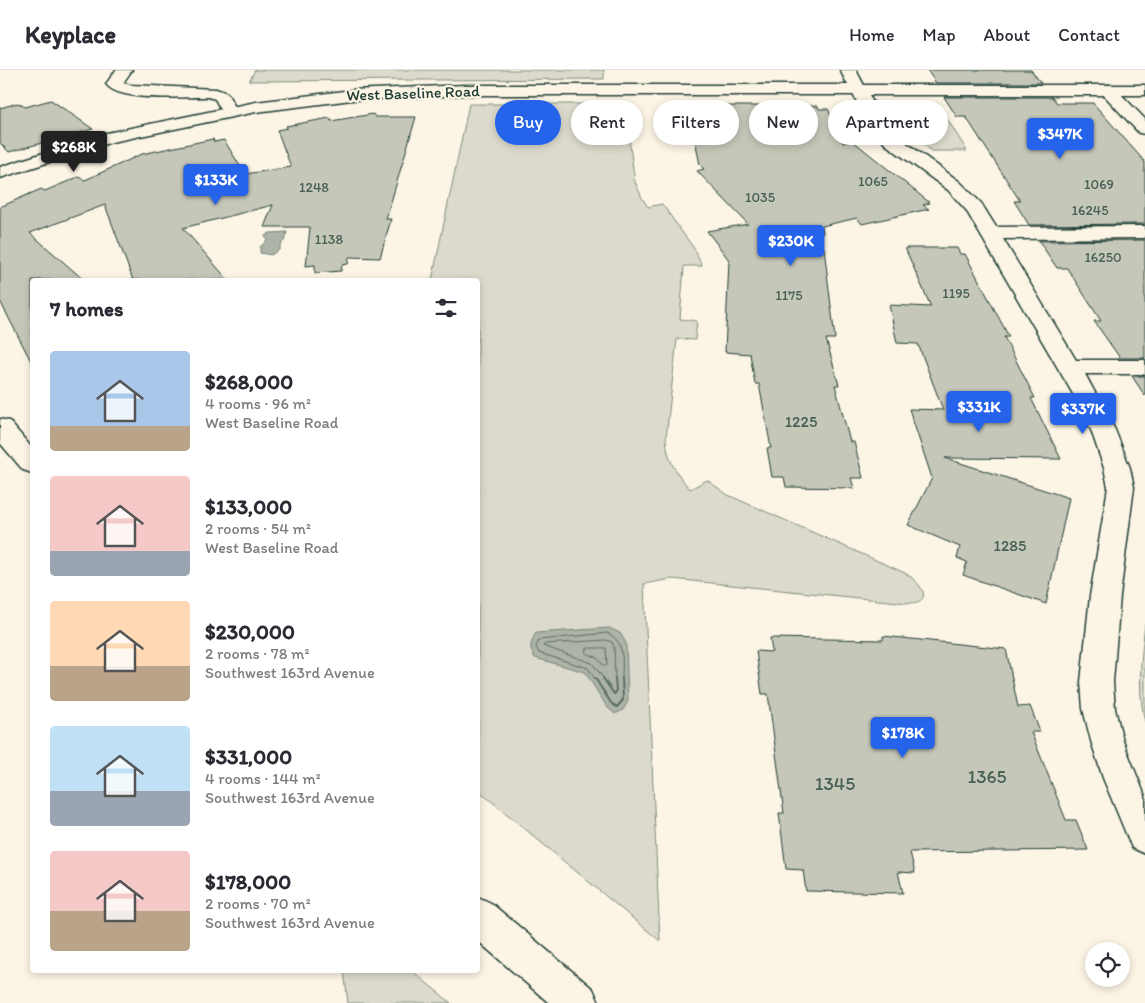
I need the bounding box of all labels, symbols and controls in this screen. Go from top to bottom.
text: Keyplace [25,20,116,49]
text: Home [849,24,895,46]
text: Map [923,24,956,46]
text: About [984,24,1030,46]
text: Contact [1058,24,1120,46]
street label: West Baseline Road [346,81,480,105]
chip: Buy [495,100,561,145]
chip: Rent [571,100,643,145]
chip: Filters [653,100,739,145]
chip: New [749,100,818,145]
chip: Apartment [828,100,948,145]
pin: $347K [1025,118,1095,160]
text: $347K [1038,124,1082,143]
pin: $268K [39,131,109,173]
text: $268K [52,137,96,156]
pin: $133K [181,164,251,206]
text: $133K [194,170,238,189]
house number: 1065 [858,173,888,190]
house number: 1069 [1084,176,1114,193]
house number: 1248 [299,179,329,196]
house number: 1035 [745,189,775,206]
house number: 16245 [1071,202,1109,219]
pin: $230K [756,224,826,267]
house number: 1138 [315,231,343,248]
text: $230K [768,231,814,250]
house number: 16250 [1084,249,1122,266]
house number: 1195 [942,285,970,302]
house number: 1175 [775,287,803,304]
icon: filters [432,294,460,322]
text: 7 homes [50,296,124,321]
text: $268,000 [205,369,293,394]
icon: home [90,371,150,431]
pin: $331K [944,390,1014,433]
pin: $337K [1048,392,1118,435]
text: 4 rooms · 96 m² [205,394,311,413]
text: $331K [957,397,1001,416]
text: $337K [1061,399,1105,418]
house number: 1225 [785,412,817,431]
text: West Baseline Road [205,413,339,432]
text: $133,000 [205,494,292,519]
icon: home [90,496,150,556]
text: 2 rooms · 54 m² [205,519,311,538]
house number: 1285 [993,536,1027,555]
text: West Baseline Road [205,538,339,557]
text: $230,000 [205,619,295,644]
icon: home [90,621,150,681]
text: 2 rooms · 78 m² [205,644,310,663]
text: Southwest 163rd Avenue [205,663,375,682]
pin: $178K [868,716,938,759]
text: $178K [882,723,924,742]
text: $331,000 [205,744,292,769]
icon: home [90,746,150,806]
house number: 1365 [967,765,1007,788]
text: 4 rooms · 144 m² [205,769,321,788]
house number: 1345 [815,772,855,795]
text: Southwest 163rd Avenue [205,788,375,807]
text: $178,000 [205,869,291,894]
icon: home [90,871,150,931]
text: 2 rooms · 70 m² [205,894,311,913]
text: Southwest 163rd Avenue [205,913,375,932]
map controls [1085,942,1130,987]
button: locate [1085,942,1130,987]

